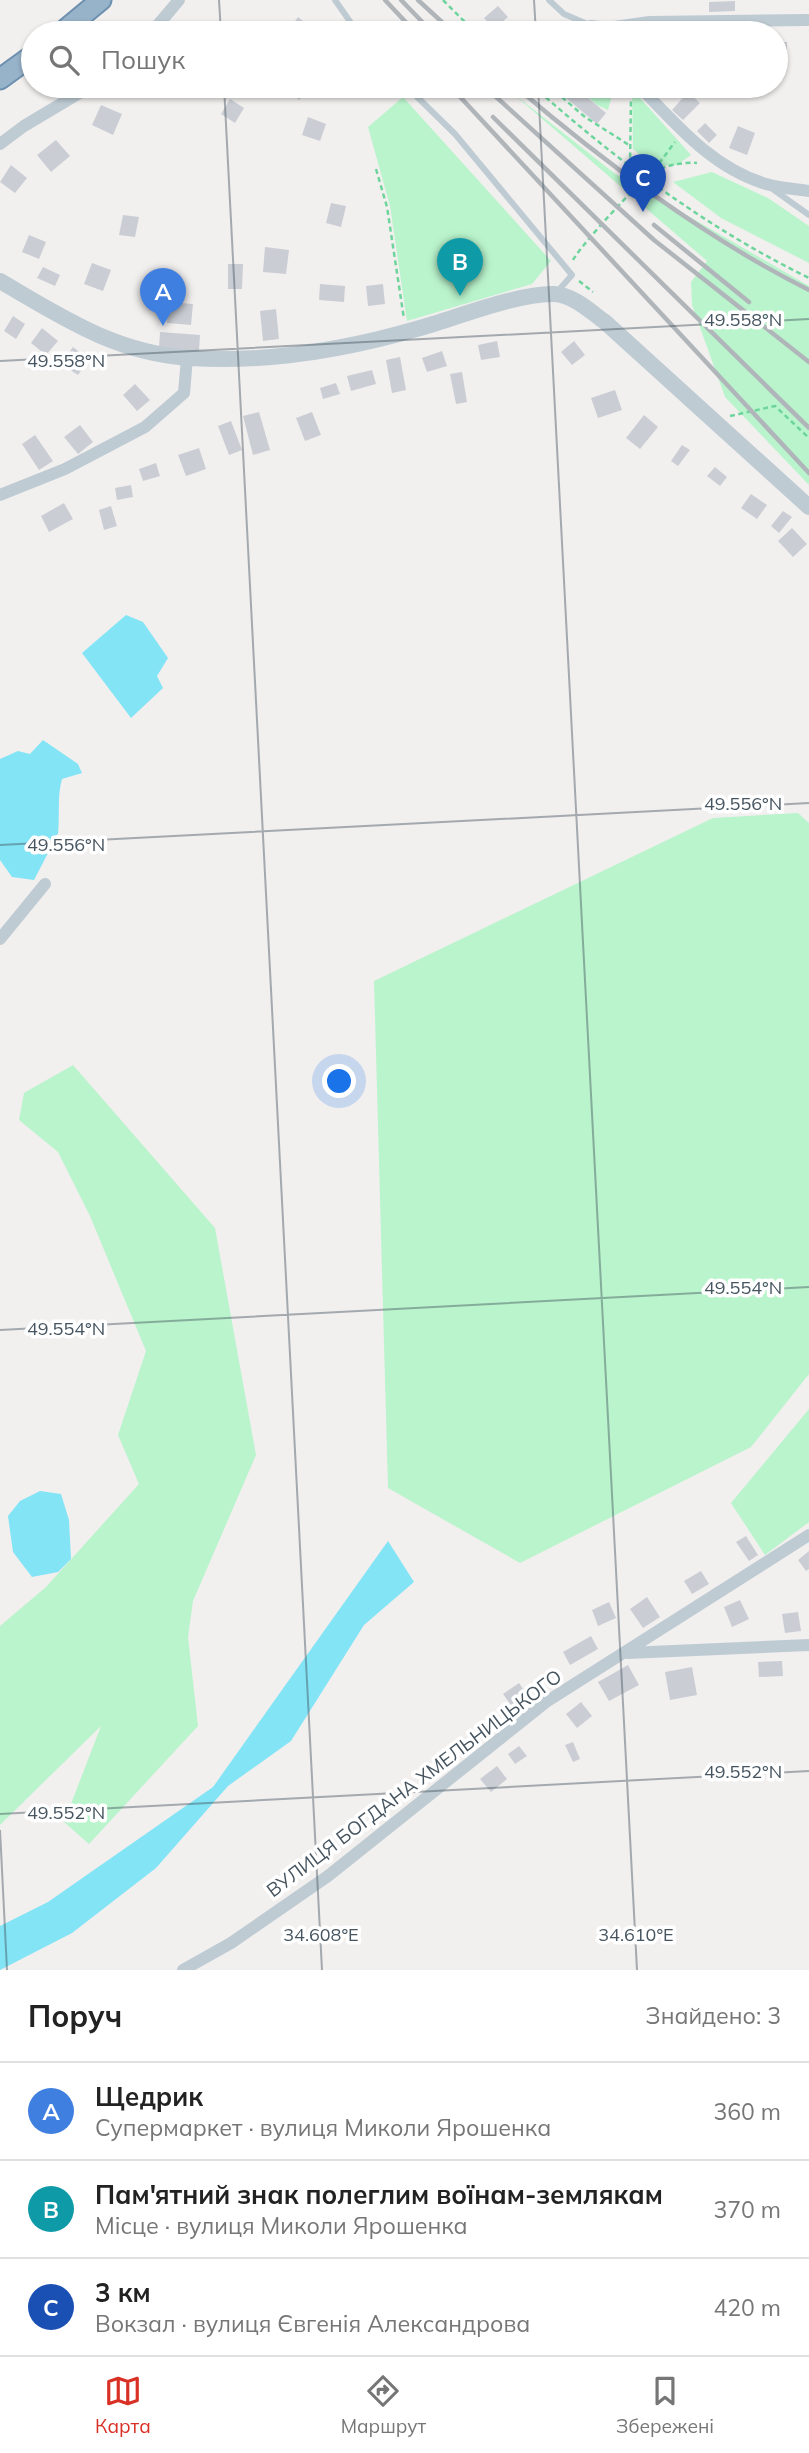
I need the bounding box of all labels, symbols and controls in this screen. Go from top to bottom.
search box [21,21,788,98]
icon: search [45,41,83,79]
text: Пошук [101,43,185,76]
pin: C [620,154,666,212]
pin: B [437,238,483,296]
pin: A [140,268,186,326]
text: 49.558°N [704,308,782,331]
text: 49.558°N [27,349,105,372]
text: 49.556°N [704,792,782,815]
text: 49.556°N [27,833,105,856]
your location [322,1064,356,1098]
text: 49.554°N [704,1276,782,1299]
text: 49.554°N [27,1317,105,1340]
street label: ВУЛИЦЯ БОГДАНА ХМЕЛЬНИЦЬКОГО [262,1664,566,1902]
text: 49.552°N [704,1760,782,1783]
text: 49.552°N [27,1801,105,1824]
text: 34.608°E [283,1923,359,1946]
text: 34.610°E [598,1923,674,1946]
text: Поруч [28,1997,122,2035]
text: Знайдено: 3 [646,2001,781,2030]
text: Щедрик [95,2080,203,2113]
text: A [42,2097,60,2126]
text: 360 m [713,2097,781,2126]
text: Супермаркет · вулиця Миколи Ярошенка [95,2113,551,2142]
text: Пам'ятний знак полеглим воїнам-землякам [95,2178,663,2211]
text: B [43,2195,59,2224]
text: 370 m [713,2195,781,2224]
text: Місце · вулиця Миколи Ярошенка [95,2211,468,2240]
text: 3 км [95,2276,151,2309]
text: C [43,2293,59,2322]
text: 420 m [713,2293,781,2322]
text: Вокзал · вулиця Євгенія Александрова [95,2309,530,2338]
tab: Карта [95,2372,151,2438]
tab: Маршрут [341,2372,426,2438]
tab: Збережені [616,2372,714,2438]

